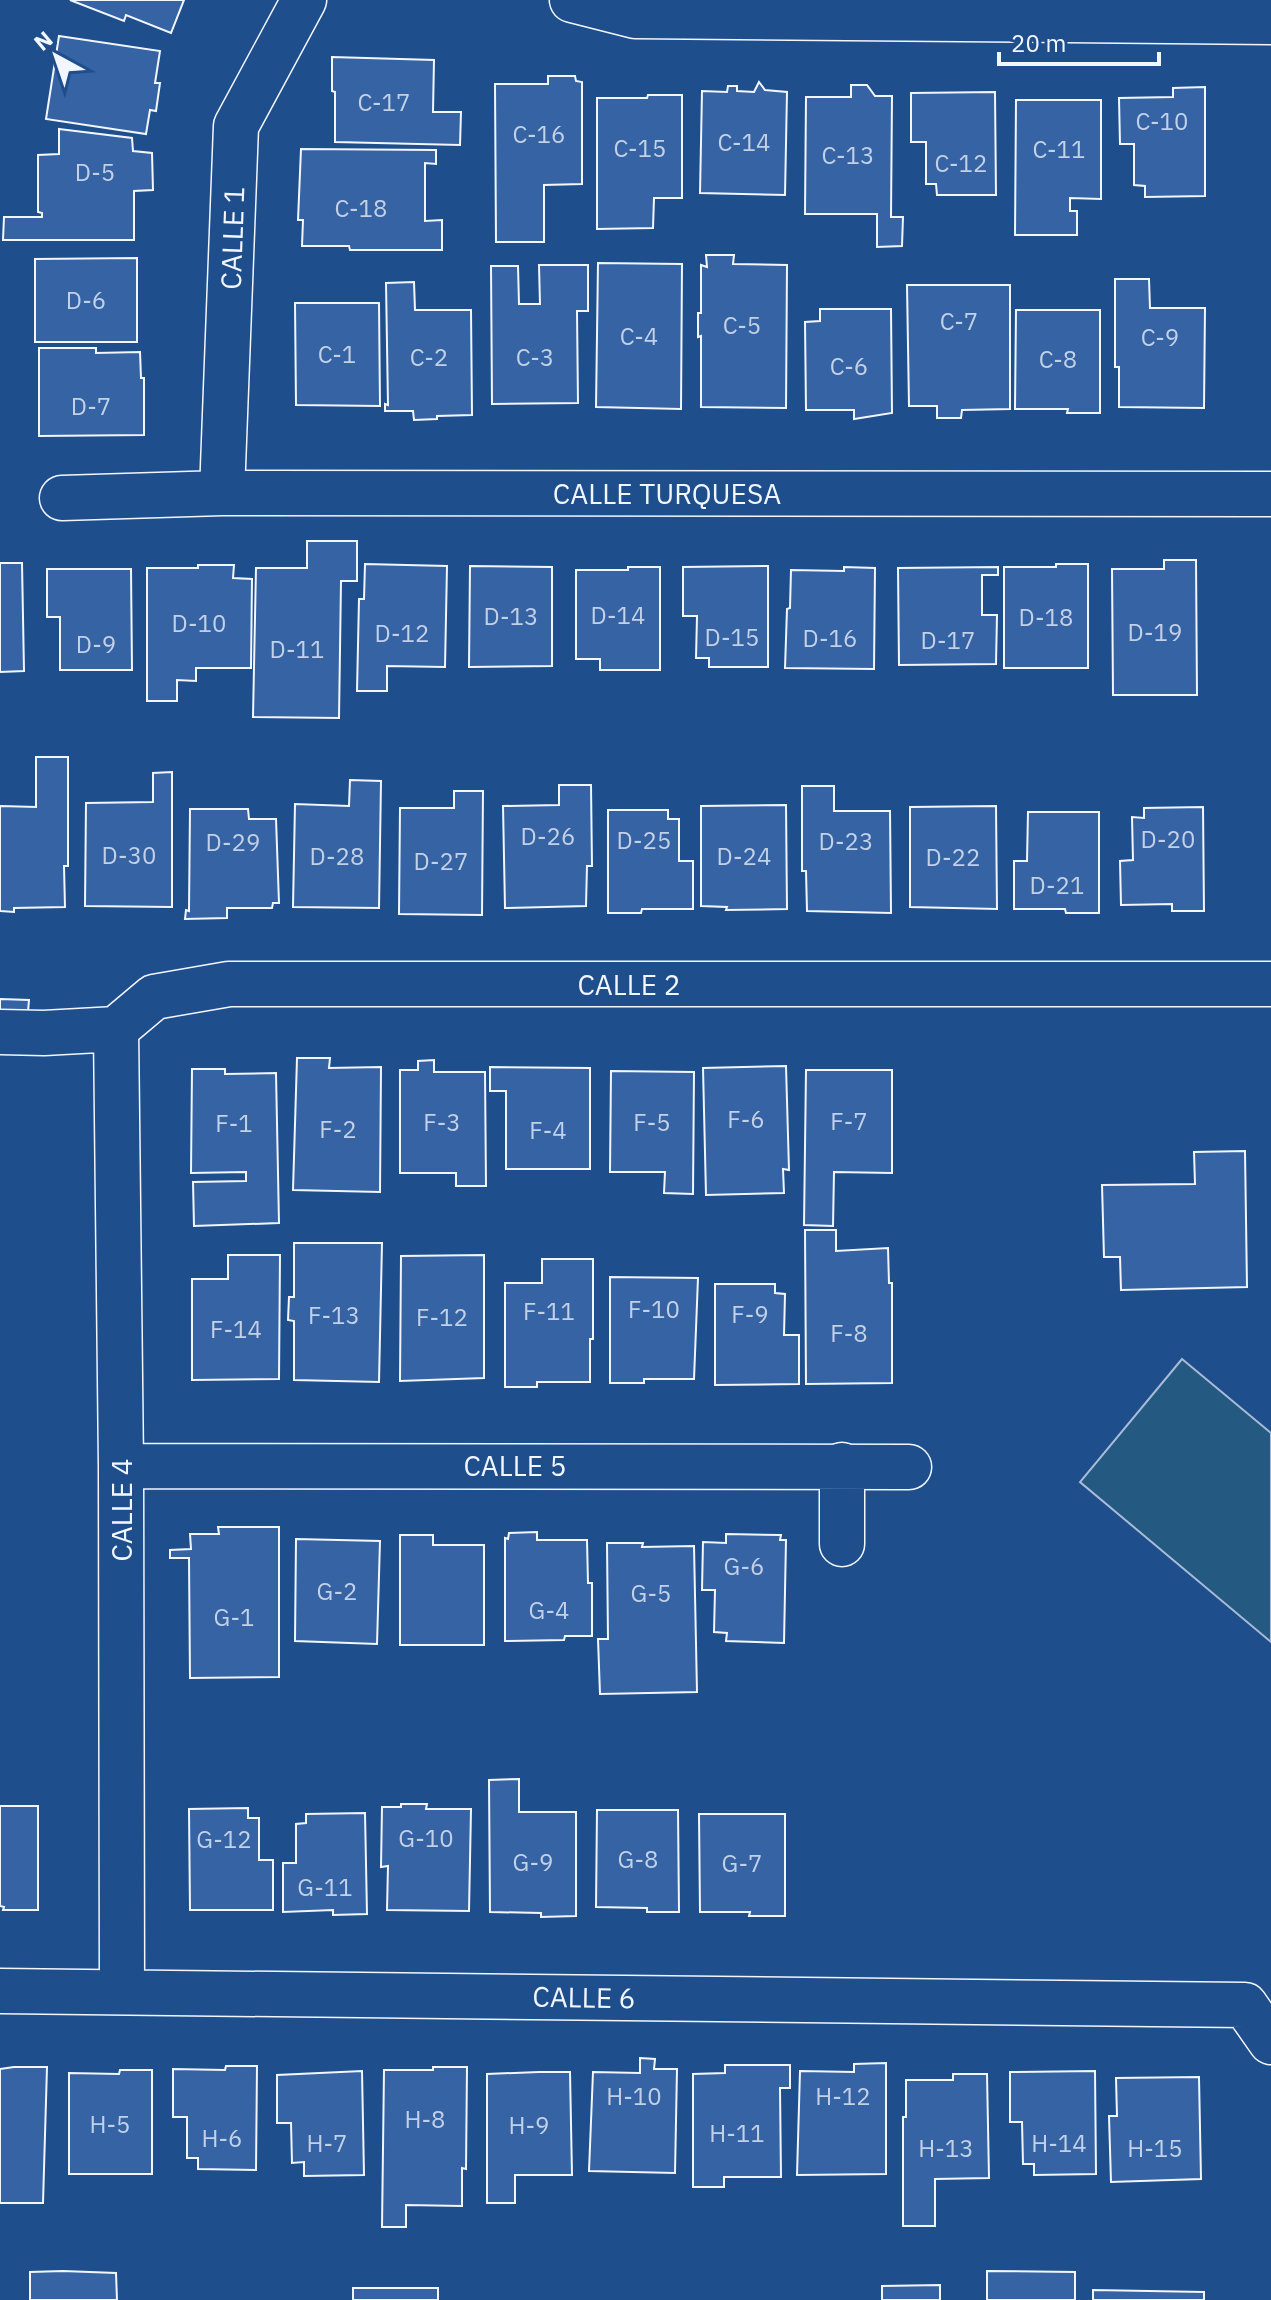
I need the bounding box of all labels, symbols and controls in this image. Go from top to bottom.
north arrow [16,16,96,96]
scale bar [999,16,1159,66]
text: N [27,24,58,57]
text: 20 m [1011,27,1066,59]
house number: C-17 [358,86,410,118]
house number: C-10 [1136,105,1188,137]
house number: C-16 [513,118,565,150]
house number: C-14 [718,126,770,158]
house number: C-15 [614,132,666,164]
house number: C-11 [1033,133,1085,165]
house number: C-13 [822,139,874,171]
house number: C-12 [935,147,987,179]
house number: D-5 [75,156,115,188]
street label: CALLE 1 [212,186,252,290]
house number: C-18 [335,192,387,224]
house number: D-6 [66,284,106,316]
house number: C-7 [940,305,978,337]
house number: C-5 [723,309,761,341]
house number: C-4 [620,320,658,352]
house number: C-9 [1141,321,1179,353]
house number: C-1 [318,338,356,370]
house number: C-2 [410,341,448,373]
house number: C-3 [516,341,554,373]
house number: C-8 [1039,343,1077,375]
house number: C-6 [830,350,868,382]
house number: D-7 [71,390,111,422]
street label: CALLE TURQUESA [553,475,781,512]
house number: D-14 [591,599,645,631]
house number: D-13 [484,600,538,632]
house number: D-18 [1019,601,1073,633]
house number: D-10 [172,607,226,639]
house number: D-19 [1128,616,1182,648]
house number: D-12 [375,617,429,649]
house number: D-15 [705,621,759,653]
house number: D-16 [803,622,857,654]
house number: D-17 [921,624,975,656]
house number: D-9 [76,628,116,660]
house number: D-11 [270,633,324,665]
house number: D-26 [521,820,575,852]
house number: D-20 [1141,823,1195,855]
house number: D-25 [617,824,671,856]
house number: D-23 [819,825,873,857]
house number: D-29 [206,826,260,858]
house number: D-30 [102,839,156,871]
house number: D-28 [310,840,364,872]
house number: D-24 [717,840,771,872]
house number: D-22 [926,841,980,873]
house number: D-27 [414,845,468,877]
house number: D-21 [1030,869,1084,901]
street label: CALLE 2 [577,966,681,1003]
house number: F-6 [727,1103,765,1135]
house number: F-7 [830,1105,868,1137]
house number: F-3 [423,1106,461,1138]
house number: F-5 [633,1106,671,1138]
house number: F-1 [215,1107,253,1139]
house number: F-2 [319,1113,357,1145]
house number: F-4 [529,1114,567,1146]
house number: F-10 [628,1293,680,1325]
house number: F-11 [523,1295,575,1327]
house number: F-9 [731,1298,769,1330]
house number: F-13 [308,1299,360,1331]
house number: F-12 [416,1301,468,1333]
house number: F-14 [210,1313,262,1345]
house number: F-8 [830,1317,868,1349]
street label: CALLE 5 [463,1447,567,1484]
street label: CALLE 4 [103,1458,140,1562]
house number: G-6 [724,1550,764,1582]
house number: G-2 [317,1575,357,1607]
house number: G-5 [631,1577,671,1609]
house number: G-4 [529,1594,569,1626]
house number: G-1 [214,1601,254,1633]
house number: G-10 [398,1822,454,1854]
house number: G-12 [196,1823,252,1855]
house number: G-8 [618,1843,658,1875]
house number: G-9 [513,1846,553,1878]
house number: G-7 [722,1847,762,1879]
house number: G-11 [297,1871,353,1903]
street label: CALLE 6 [532,1978,636,2016]
house number: H-10 [606,2080,662,2112]
house number: H-12 [815,2080,871,2112]
house number: H-8 [405,2103,445,2135]
house number: H-5 [90,2108,130,2140]
house number: H-9 [509,2109,549,2141]
house number: H-11 [709,2117,765,2149]
house number: H-6 [202,2122,242,2154]
house number: H-7 [307,2127,347,2159]
house number: H-14 [1031,2127,1087,2159]
house number: H-13 [918,2132,974,2164]
house number: H-15 [1127,2132,1183,2164]

